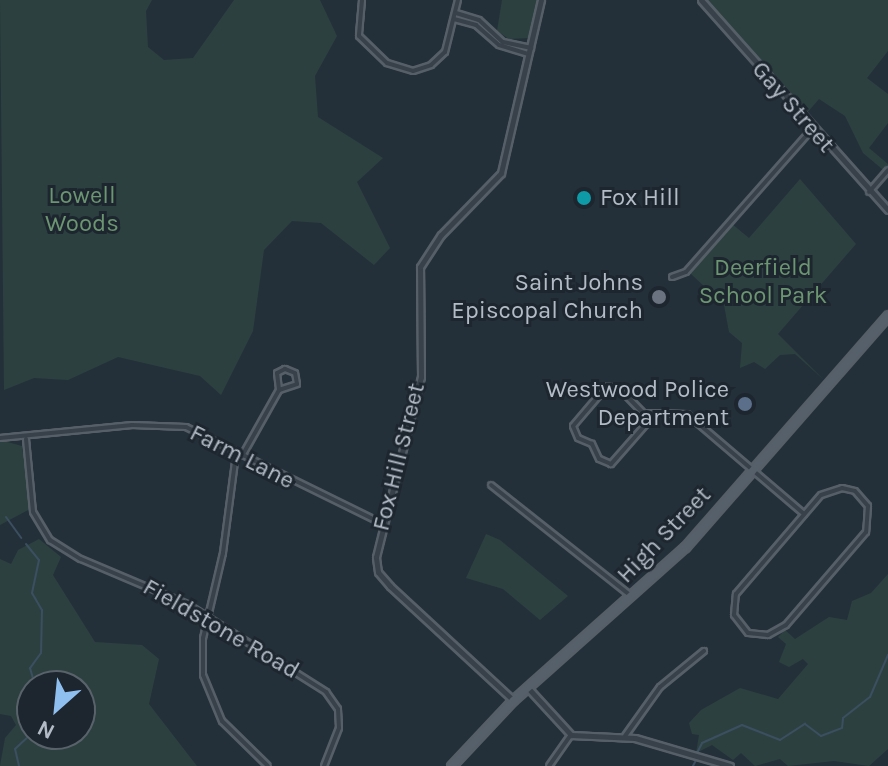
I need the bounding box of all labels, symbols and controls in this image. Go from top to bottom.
street label: Gay Street [746,56,840,158]
park label: Lowell Woods [45,182,119,238]
place label: Fox Hill [600,184,680,212]
marker: Fox Hill [575,189,593,207]
park label: Deerfield School Park [699,254,827,310]
place label: Saint Johns Episcopal Church [451,269,643,325]
marker: Saint Johns Episcopal Church [650,288,668,306]
place label: Westwood Police Department [546,376,729,432]
street label: Fox Hill Street [367,380,431,534]
marker: Westwood Police Department [736,395,754,413]
street label: Farm Lane [185,418,299,496]
street label: High Street [611,481,717,589]
street label: Fieldstone Road [138,573,304,685]
north arrow [16,670,96,750]
text: N [33,714,59,745]

